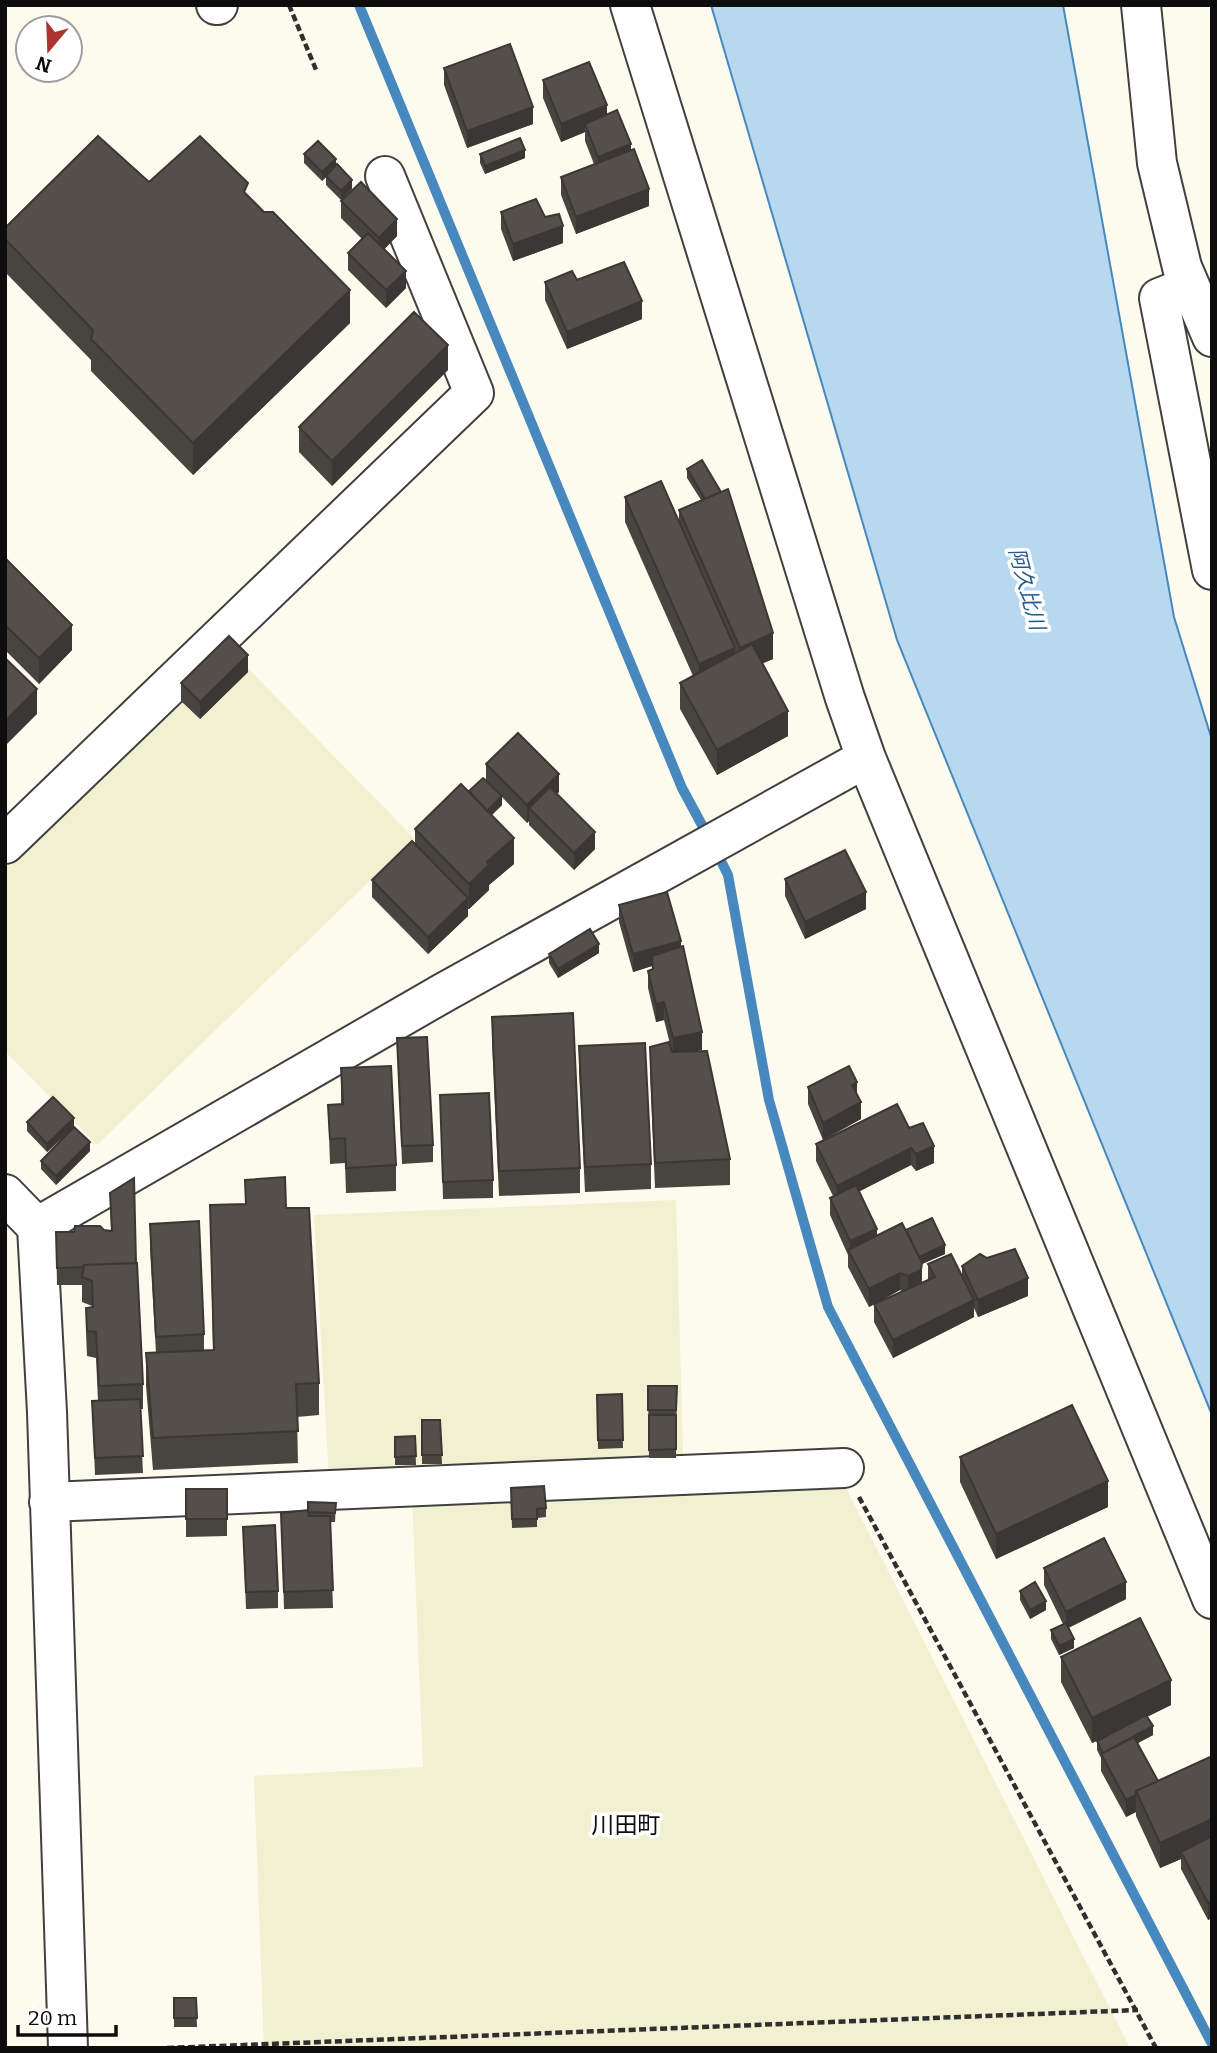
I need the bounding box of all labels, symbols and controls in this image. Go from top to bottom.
north arrow [14,14,84,84]
text: N [33,51,54,78]
water label: 阿久比川 [1004,545,1051,635]
district label: 川田町 [592,1811,661,1839]
scale bar [18,1994,116,2038]
text: 20 m [28,2005,77,2031]

